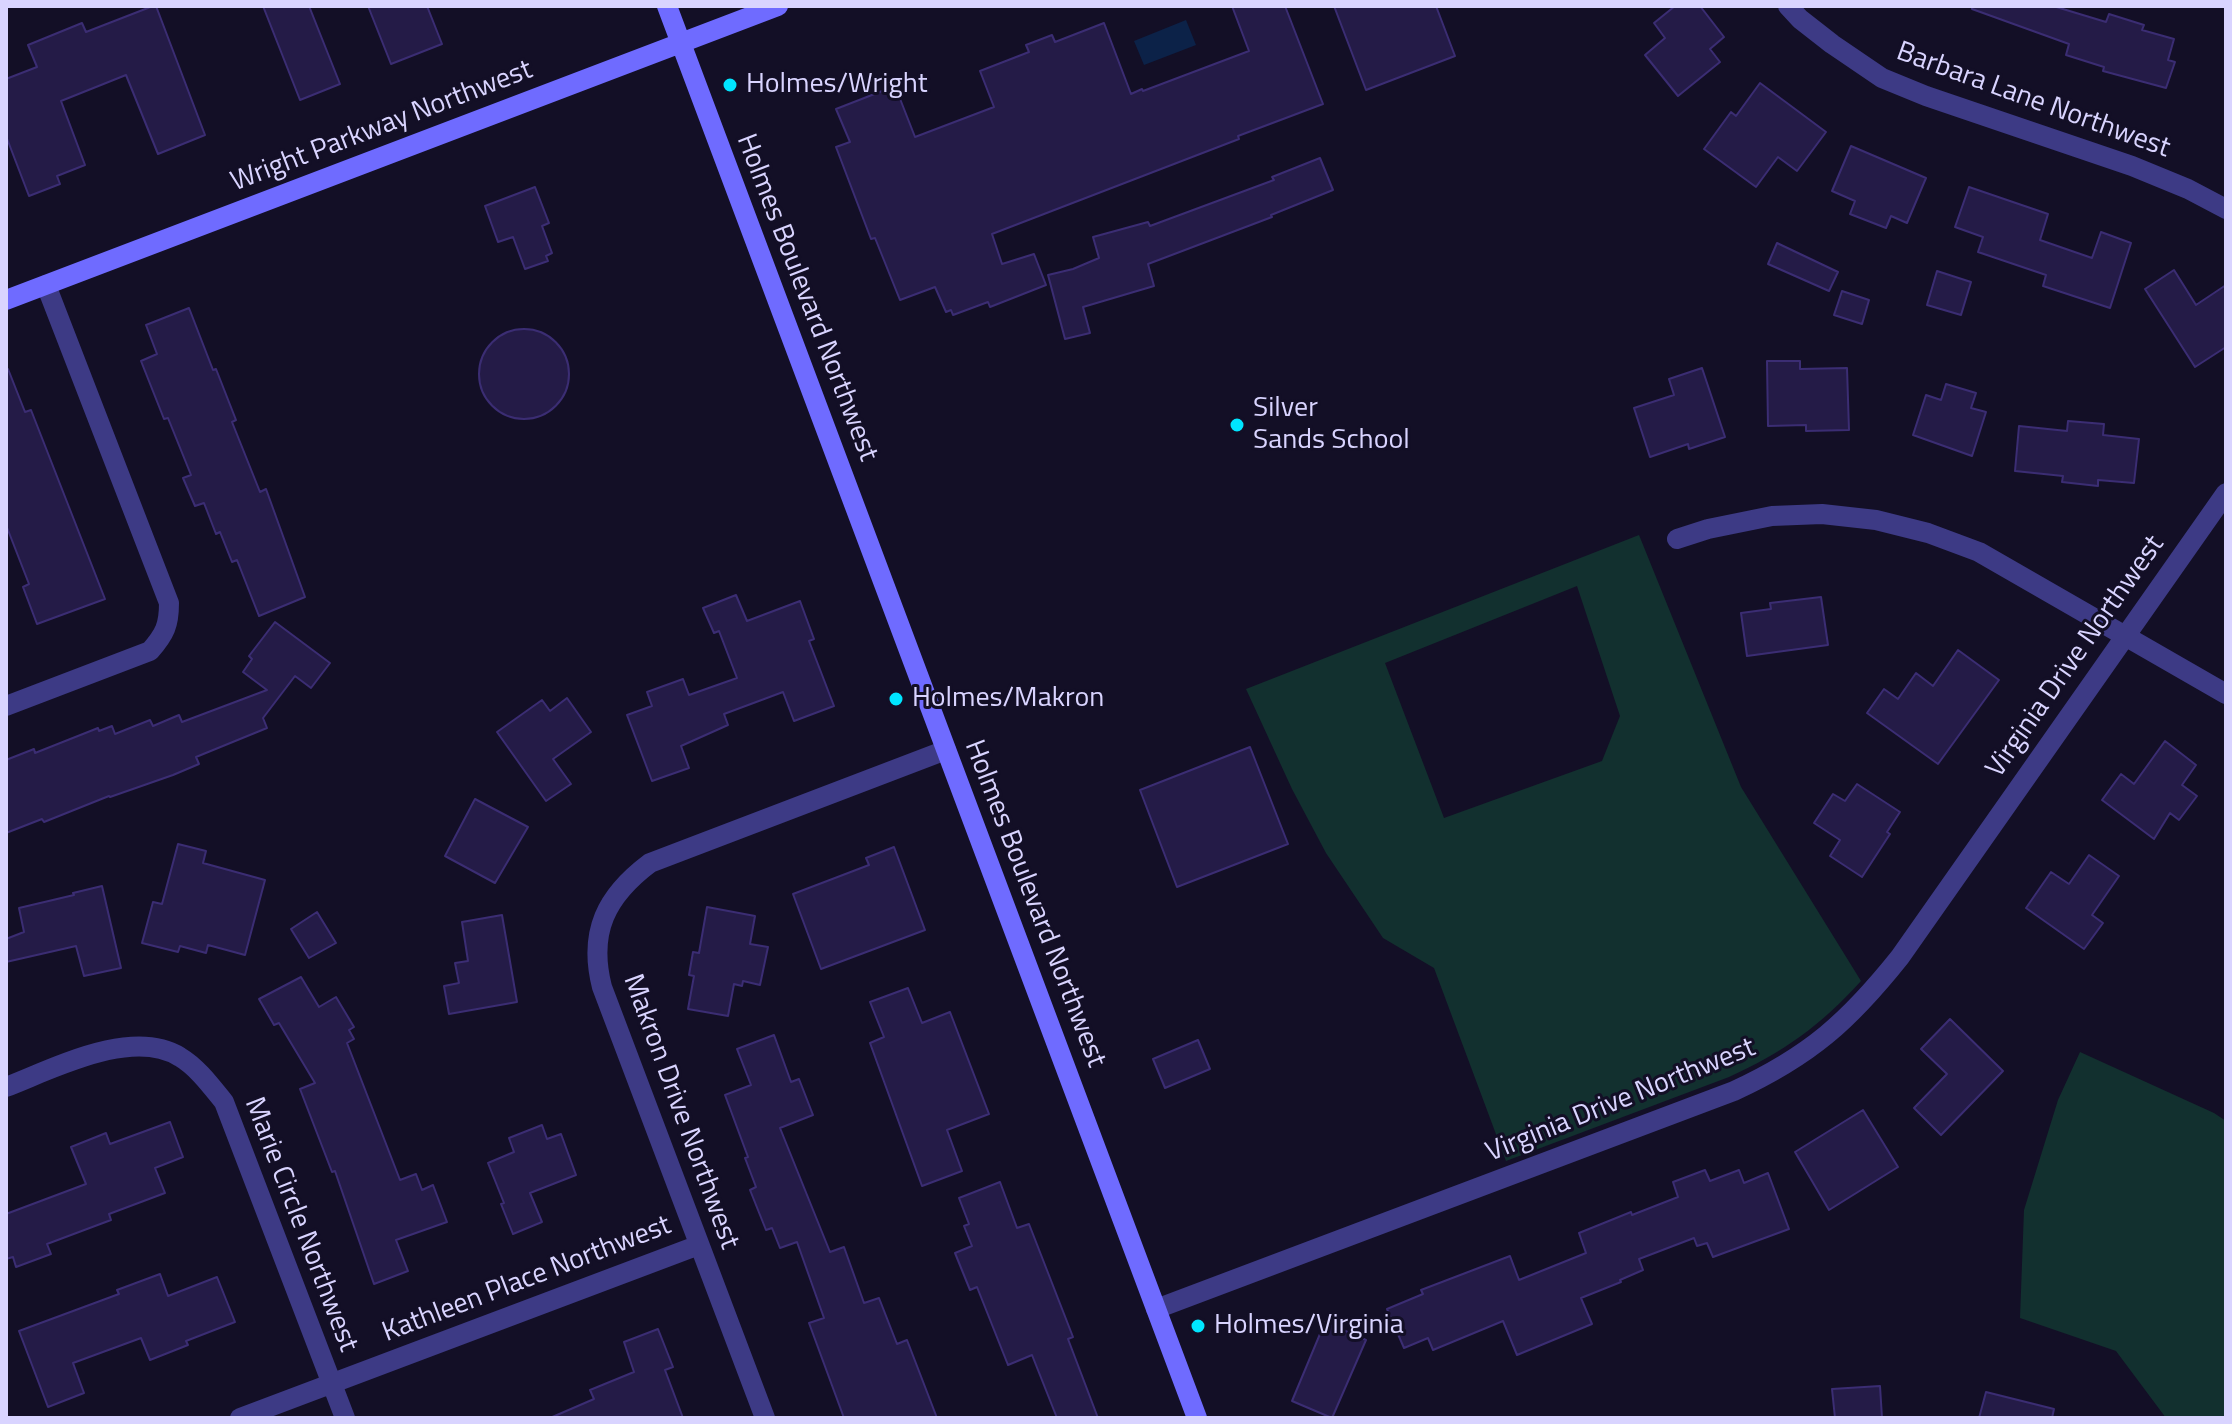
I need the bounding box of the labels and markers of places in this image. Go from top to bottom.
place label: Holmes/Wright [746,68,927,102]
marker: Holmes/Wright [721,76,739,94]
place label: Silver Sands School [1253,392,1410,458]
marker: Silver Sands School [1228,416,1246,434]
place label: Holmes/Makron [912,682,1104,716]
marker: Holmes/Makron [887,690,905,708]
place label: Holmes/Virginia [1214,1309,1404,1343]
marker: Holmes/Virginia [1189,1317,1207,1335]

